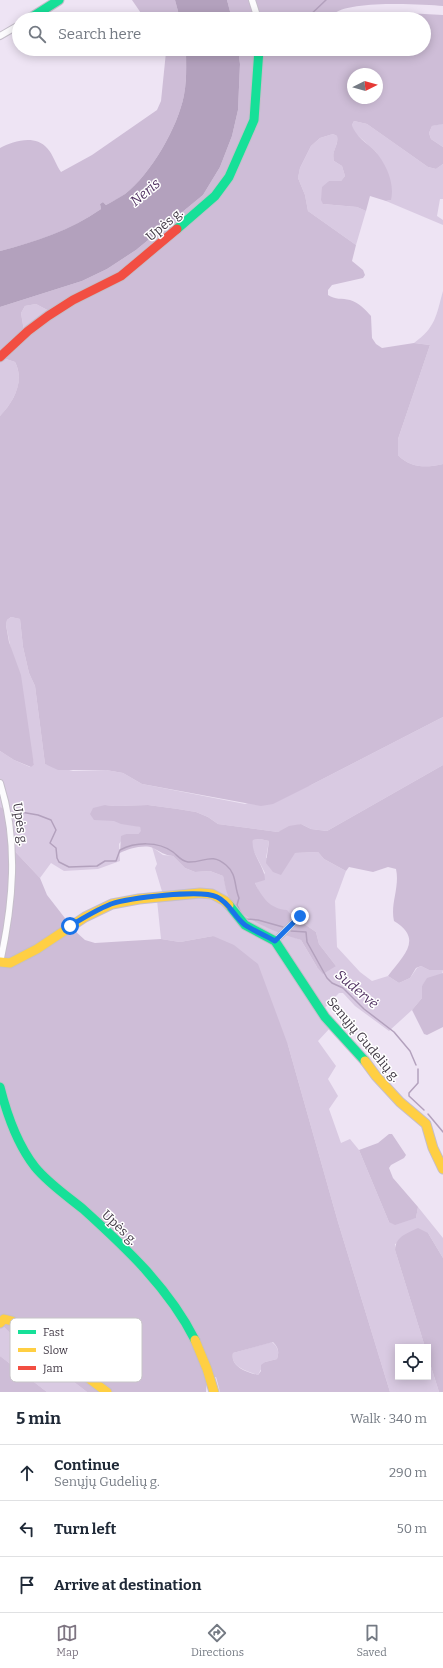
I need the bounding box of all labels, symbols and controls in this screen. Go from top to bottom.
search box [12,12,431,56]
icon: search [26,23,48,45]
text: Search here [58,25,141,43]
north arrow [347,68,383,104]
water label: Neris [127,175,164,210]
street label: Upės g. [143,205,186,244]
street label: Upės g. [10,802,31,847]
route end [291,907,309,925]
route start [61,917,79,935]
water label: Sudervė [332,966,382,1012]
street label: Senųjų Gudelių g. [324,994,404,1085]
street label: Upės g. [99,1207,141,1248]
legend [10,1318,142,1382]
text: Fast [43,1326,64,1339]
text: Slow [43,1344,68,1357]
map controls [395,1344,431,1380]
button: locate [395,1344,431,1380]
text: Jam [42,1362,63,1375]
text: 5 min [16,1408,61,1429]
text: Walk · 340 m [350,1411,427,1426]
text: Continue [54,1456,120,1474]
icon: ahead [16,1462,38,1484]
text: 290 m [389,1465,427,1480]
text: Senųjų Gudelių g. [54,1474,160,1489]
icon: left [16,1518,38,1540]
text: Turn left [54,1520,116,1538]
text: 50 m [397,1521,427,1536]
icon: arrive [16,1574,38,1596]
text: Arrive at destination [54,1576,201,1594]
tab: Map [56,1622,78,1659]
tab: Directions [191,1622,244,1659]
tab: Saved [356,1622,387,1659]

